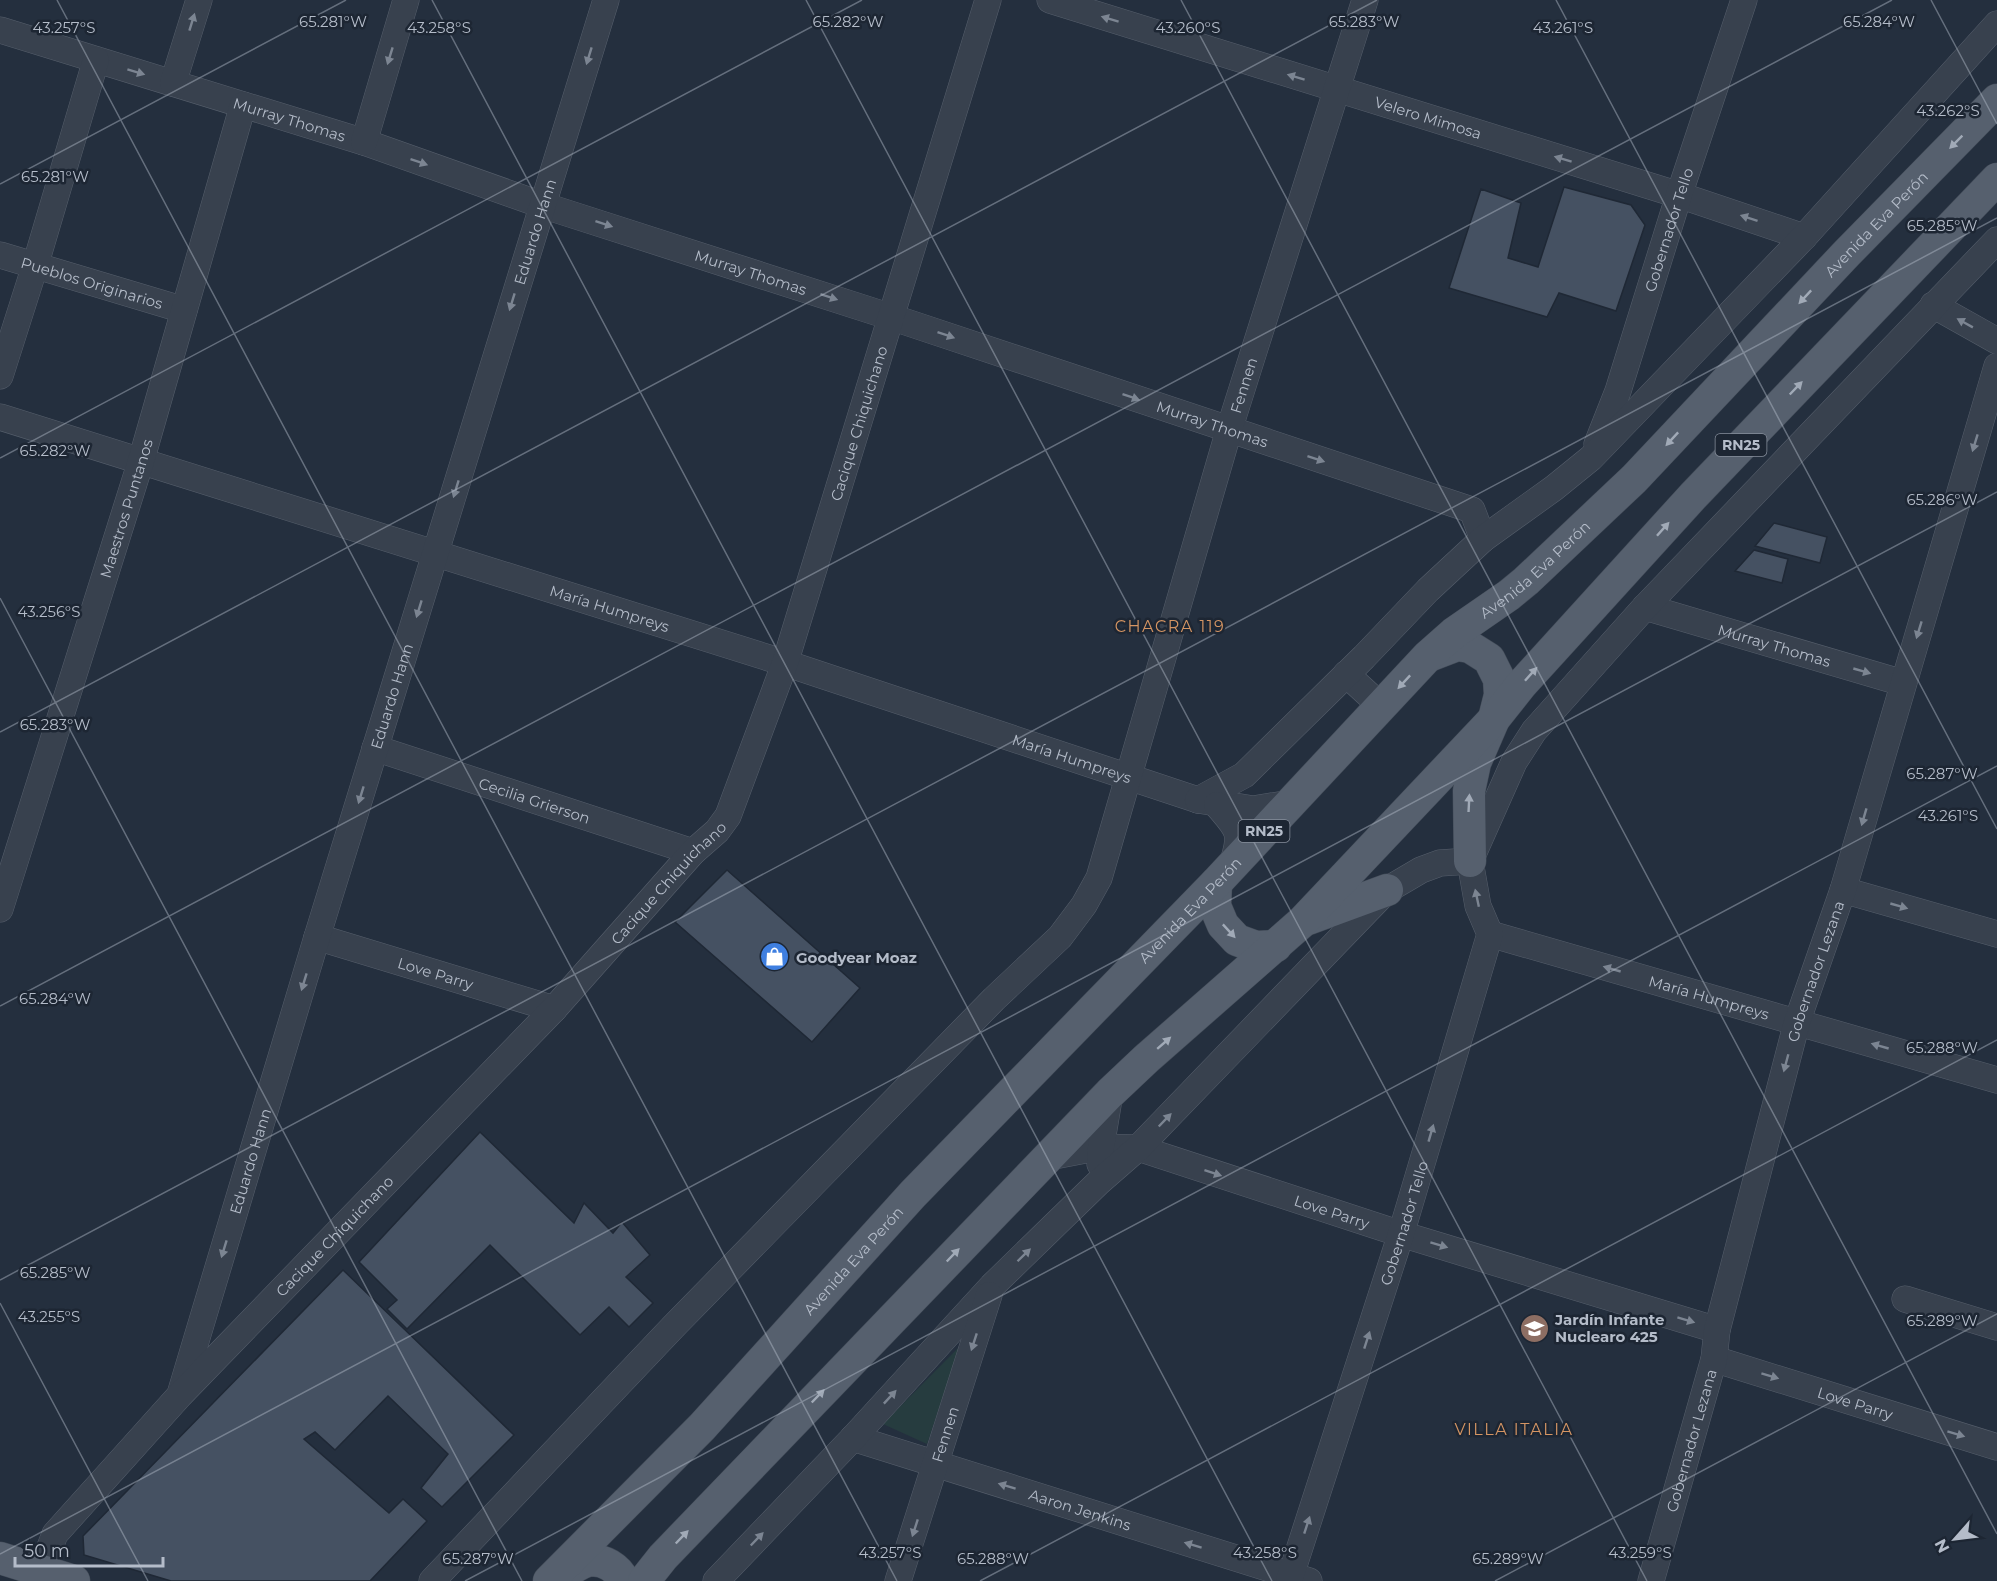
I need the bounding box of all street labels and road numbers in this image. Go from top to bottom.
street label: Velero Mimosa [1372,92,1484,143]
street label: Murray Thomas [231,93,348,145]
street label: Gobernador Tello [1640,165,1697,294]
street label: Avenida Eva Perón [1820,167,1932,281]
street label: Eduardo Hann [509,176,560,287]
street label: Murray Thomas [692,245,809,299]
street label: Pueblos Originarios [19,252,165,313]
street label: Cacique Chiquichano [826,343,891,503]
street label: Fennen [1225,355,1261,416]
street label: Murray Thomas [1154,396,1271,451]
road number: RN25 [1716,434,1766,456]
street label: Maestros Puntanos [95,437,156,580]
street label: Avenida Eva Perón [1476,516,1594,622]
street label: María Humpreys [548,580,672,636]
street label: Murray Thomas [1716,620,1833,671]
street label: Eduardo Hann [366,641,417,751]
street label: María Humpreys [1010,730,1134,787]
street label: Cecilia Grierson [477,773,593,827]
street label: Cacique Chiquichano [606,818,730,948]
road number: RN25 [1238,820,1290,842]
street label: Avenida Eva Perón [1134,853,1245,967]
street label: Gobernador Lezana [1783,898,1848,1044]
street label: Love Parry [395,953,477,994]
street label: María Humpreys [1647,971,1772,1023]
street label: Eduardo Hann [225,1106,275,1216]
street label: Gobernador Tello [1376,1159,1432,1287]
street label: Cacique Chiquichano [271,1171,397,1300]
street label: Love Parry [1292,1190,1373,1233]
street label: Avenida Eva Perón [799,1202,907,1319]
street label: Gobernador Lezana [1662,1367,1720,1514]
street label: Love Parry [1815,1382,1896,1424]
street label: Fennen [927,1404,963,1465]
street label: Aaron Jenkins [1027,1484,1134,1534]

